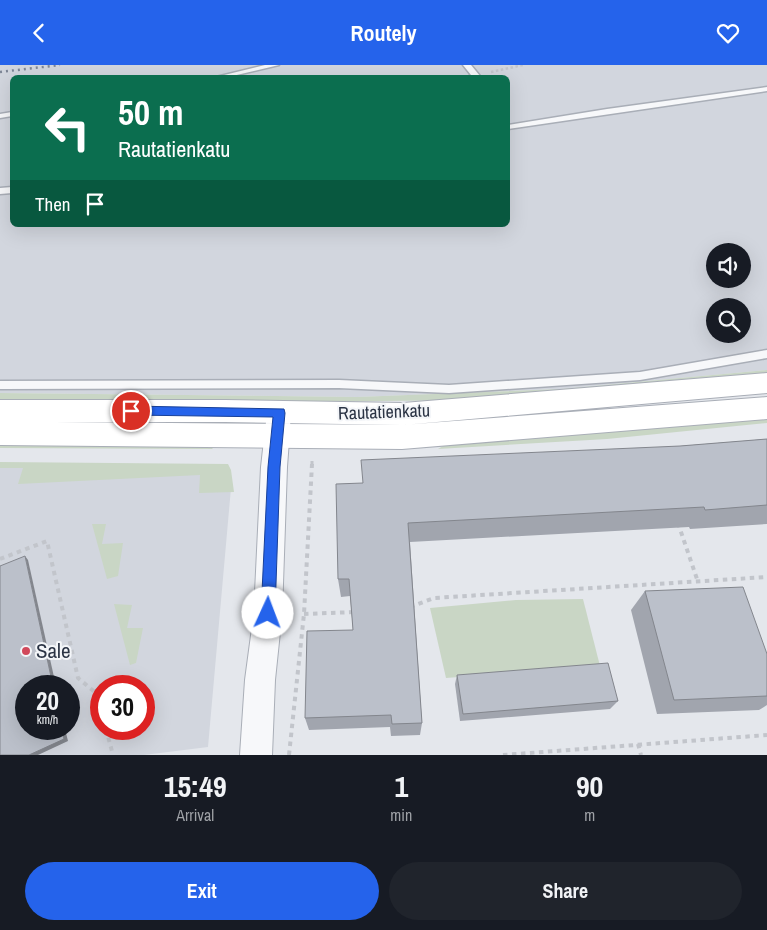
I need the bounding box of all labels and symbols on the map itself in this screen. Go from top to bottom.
pin [110,390,152,432]
street label: Rautatienkatu [338,397,430,426]
position arrow [241,586,293,638]
place label: Sale [36,636,70,665]
marker: Sale [20,645,32,657]
speed limit sign: 30 [90,675,155,740]

